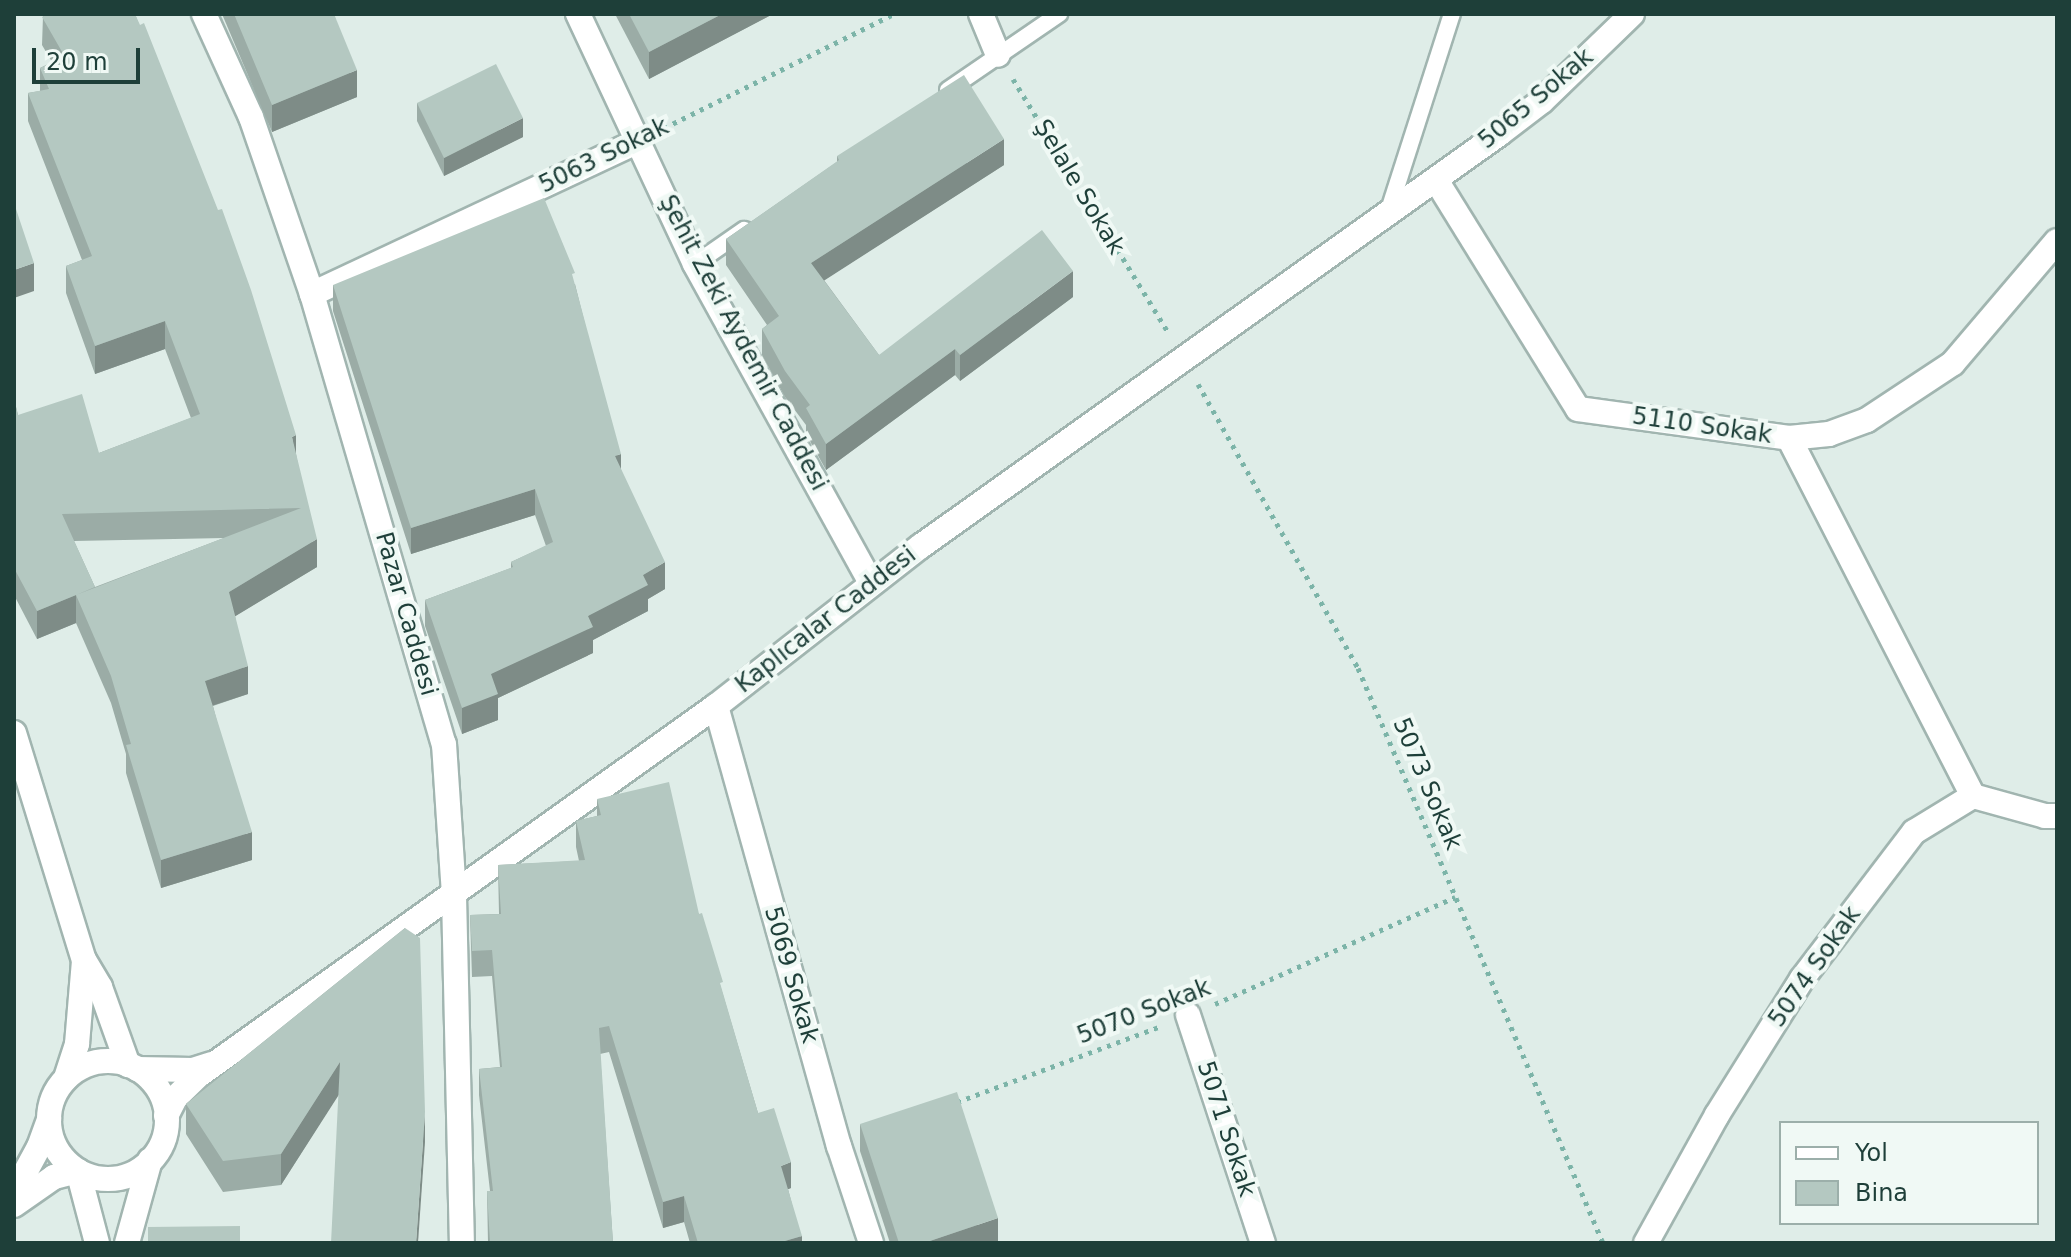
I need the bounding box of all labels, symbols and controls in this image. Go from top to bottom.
scale bar [36,32,144,82]
street label: 5065 Sokak [1473,43,1599,155]
text: 20 m [46,48,108,76]
street label: 5063 Sokak [534,112,674,200]
street label: Şelale Sokak [1027,114,1131,260]
street label: Şehit Zeki Aydemir Caddesi [653,190,833,496]
street label: 5110 Sokak [1630,402,1774,450]
street label: Pazar Caddesi [369,529,443,699]
street label: Kaplıcalar Caddesi [730,541,922,699]
street label: 5073 Sokak [1386,714,1468,854]
street label: 5074 Sokak [1763,901,1867,1033]
street label: 5069 Sokak [758,903,824,1047]
street label: 5070 Sokak [1073,973,1215,1051]
street label: 5071 Sokak [1191,1058,1261,1200]
legend [1779,1121,2039,1225]
text: Yol [1855,1139,1888,1167]
text: Bina [1855,1179,1908,1207]

